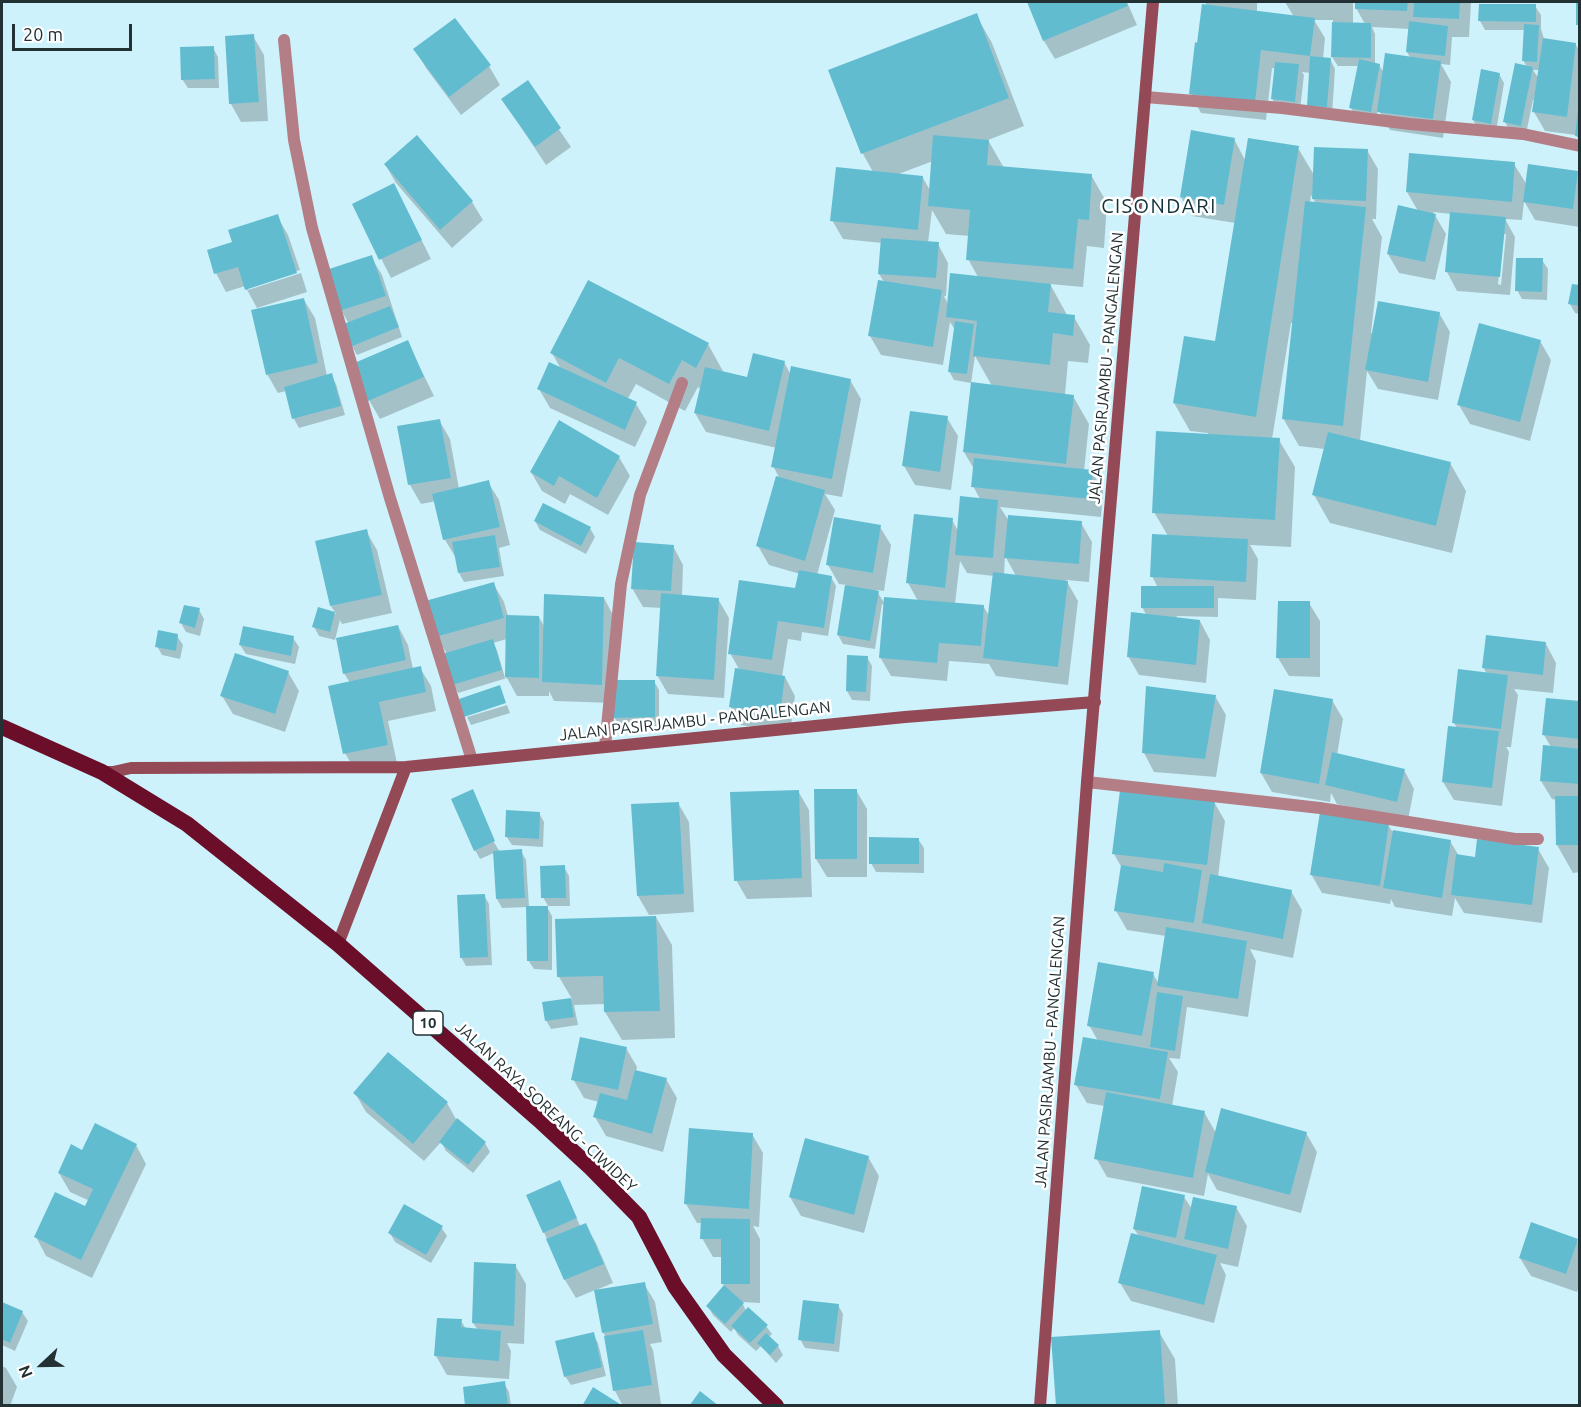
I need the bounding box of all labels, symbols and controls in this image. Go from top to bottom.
scale bar [15,12,135,50]
text: 20 m [23,24,63,44]
district label: CISONDARI [1101,194,1217,218]
street label: JALAN PASIRJAMBU - PANGALENGAN [1085,231,1127,505]
street label: JALAN PASIRJAMBU - PANGALENGAN [558,697,832,745]
street label: JALAN PASIRJAMBU - PANGALENGAN [1031,915,1069,1189]
road number: 10 [413,1011,443,1035]
street label: JALAN RAYA SOREANG - CIWIDEY [451,1018,641,1196]
north arrow [12,1335,72,1395]
text: N [15,1363,36,1381]

